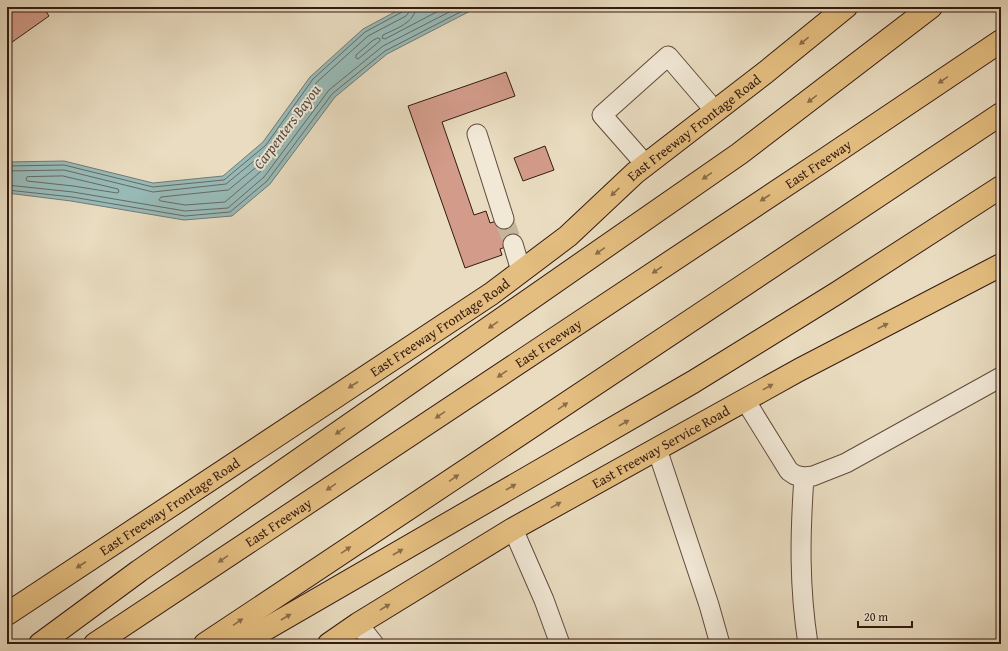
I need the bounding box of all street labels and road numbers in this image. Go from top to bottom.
street label: East Freeway Frontage Road [623,69,766,186]
street label: East Freeway [781,134,855,193]
street label: East Freeway Frontage Road [366,273,514,381]
street label: East Freeway [511,314,586,373]
street label: East Freeway Service Road [588,400,734,493]
street label: East Freeway Frontage Road [96,453,244,560]
street label: East Freeway [241,493,316,552]

